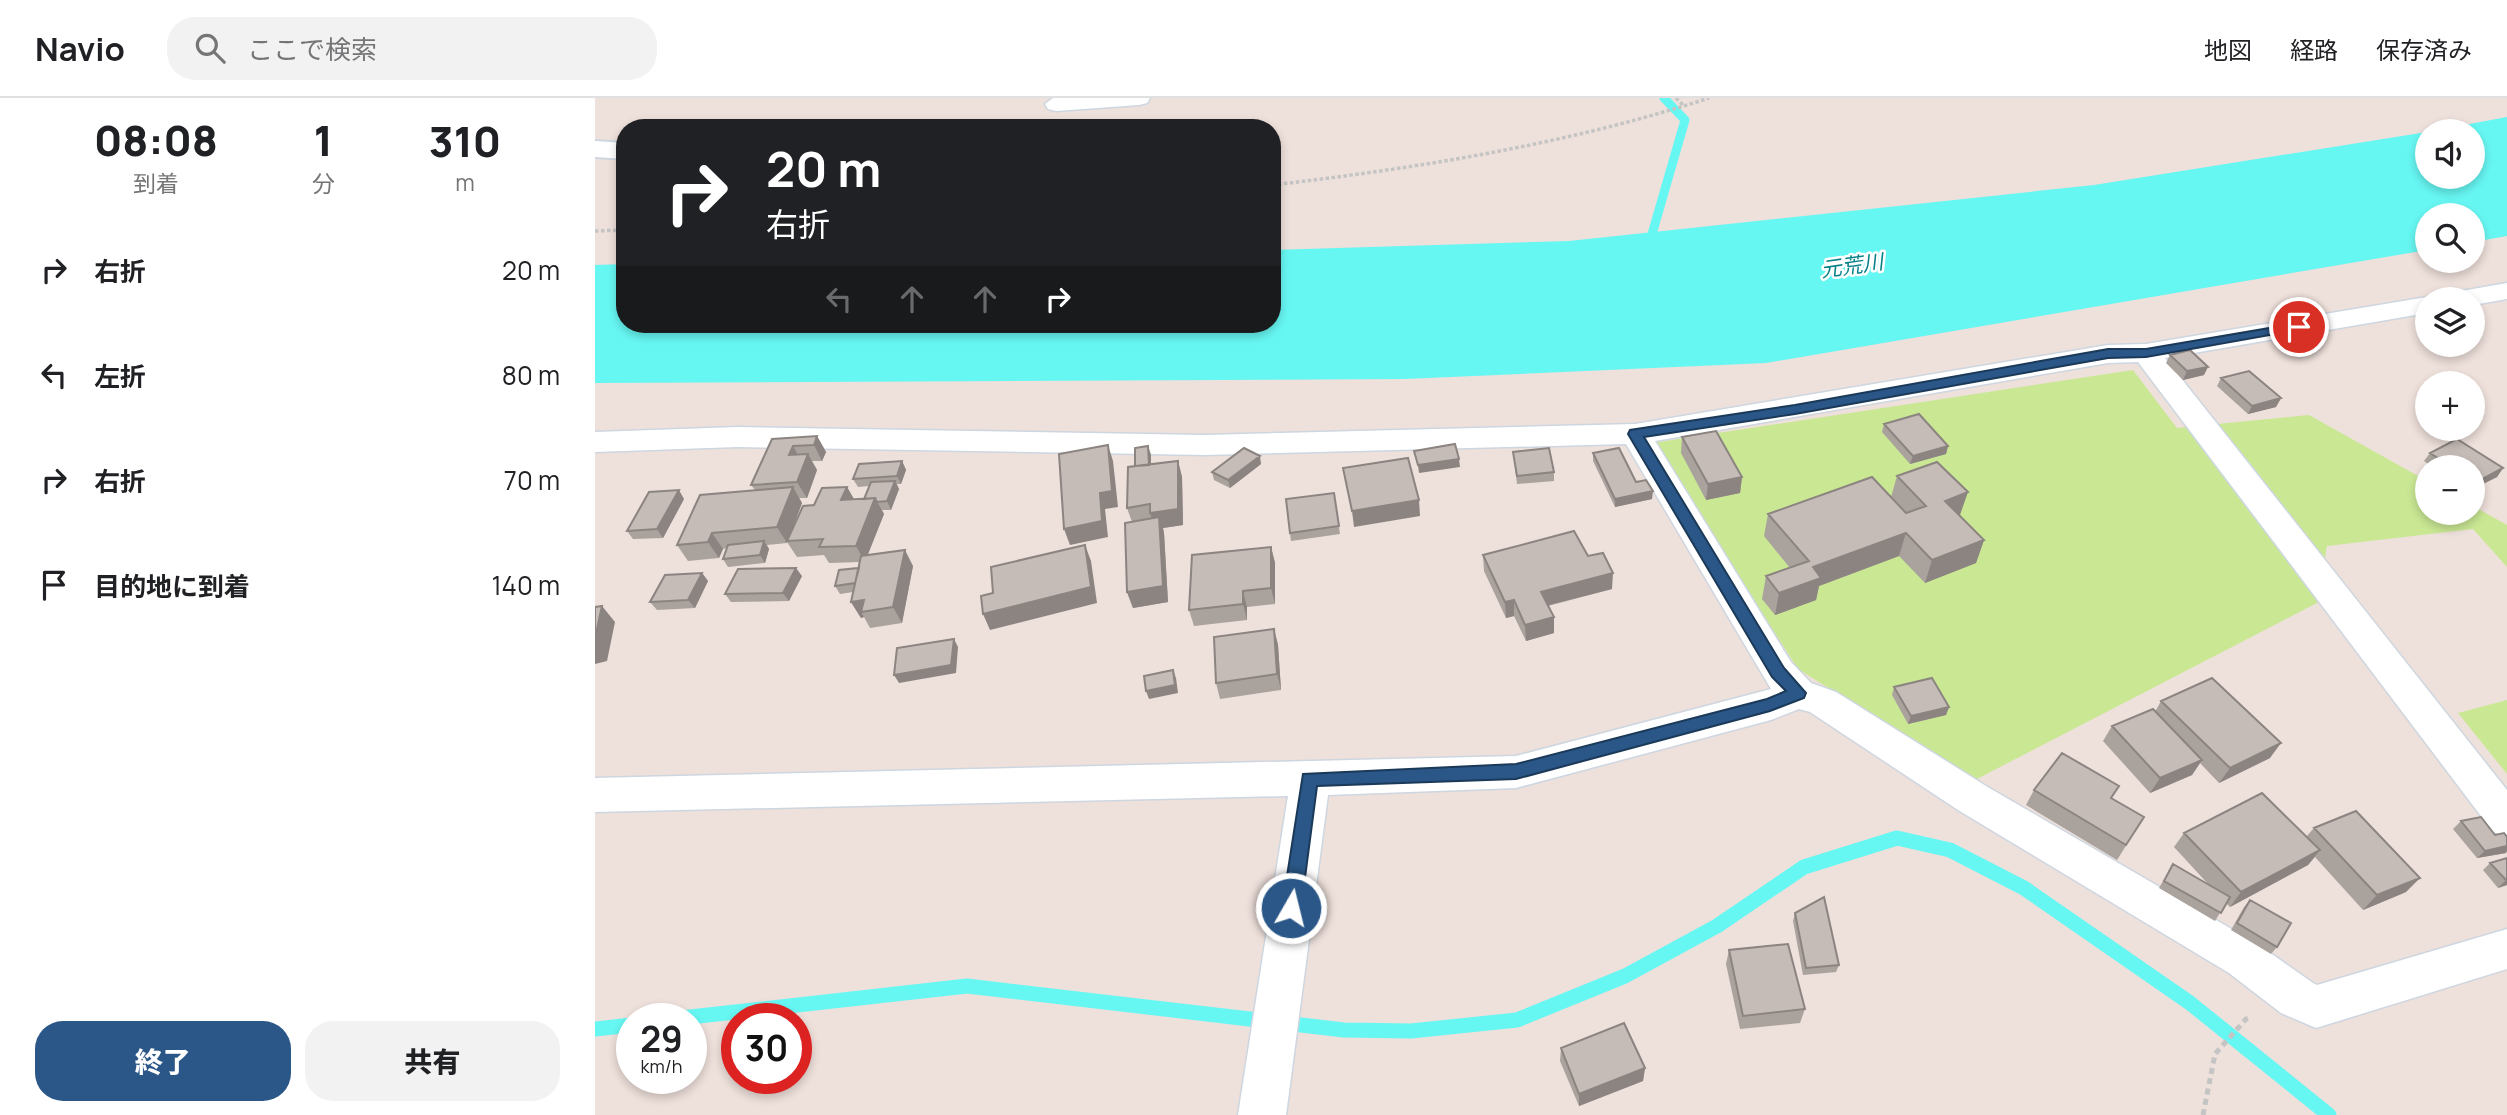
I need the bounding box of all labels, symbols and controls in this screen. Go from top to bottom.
search box [167,17,657,80]
text: Navio [35,26,125,71]
icon: search [191,29,229,67]
text: ここで検索 [247,31,377,67]
text: 地図 [2204,33,2252,66]
text: 経路 [2290,33,2338,66]
text: 保存済み [2376,33,2472,66]
text: 08:08 [94,111,218,169]
text: 1 [314,111,333,169]
text: 310 [429,112,501,170]
map controls [2415,119,2485,525]
button: sound [2415,119,2485,189]
text: 20 m [766,135,881,202]
icon: right [651,147,742,238]
text: m [455,166,475,198]
text: 到着 [133,167,179,199]
text: 分 [312,167,335,199]
text: 右折 [766,202,830,246]
button: search [2415,203,2485,273]
water label: 元荒川 [1819,246,1887,283]
icon: right [35,251,73,289]
text: 20 m [502,252,560,288]
text: 右折 [94,253,146,289]
icon: left [820,280,858,318]
icon: ahead [893,280,931,318]
icon: ahead [966,280,1004,318]
icon: right [1039,280,1077,318]
button: layers [2415,287,2485,357]
pin [2269,297,2329,357]
icon: arrive [2280,308,2318,346]
icon: left [35,356,73,394]
text: 80 m [502,357,560,393]
text: 左折 [94,358,146,394]
button: + [2415,371,2485,441]
button: − [2415,455,2485,525]
icon: right [35,461,73,499]
text: 70 m [504,462,560,498]
text: 右折 [94,463,146,499]
icon: arrive [35,566,73,604]
text: 140 m [491,567,560,603]
text: 目的地に到着 [94,568,250,604]
position arrow [1254,871,1328,945]
speed limit sign: 30 [721,1003,812,1094]
text: 29 [640,1015,683,1063]
button: 終了 [35,1021,291,1101]
button: 共有 [305,1021,560,1101]
text: km/h [641,1054,682,1078]

